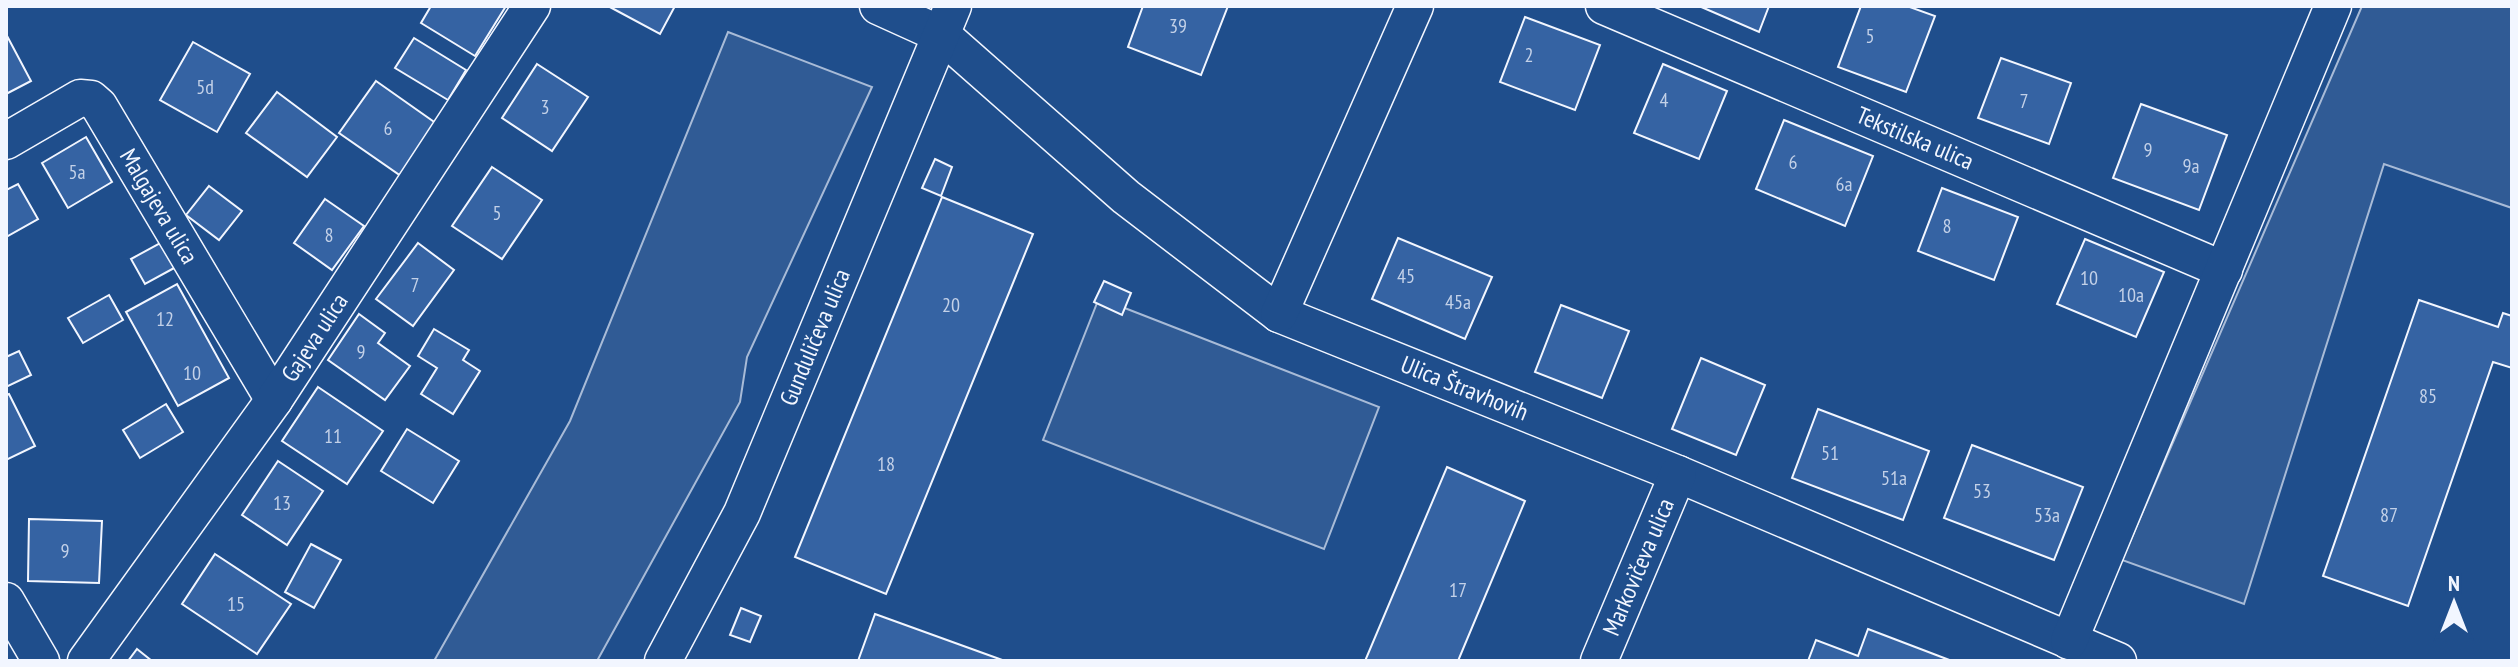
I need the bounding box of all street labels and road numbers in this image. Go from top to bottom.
street label: Tekstilska ulica [1852,99,1979,177]
street label: Malgajeva ulica [113,143,205,269]
street label: Gunduličeva ulica [772,264,857,410]
street label: Gajeva ulica [274,287,355,388]
street label: Ulica Štravhovih [1396,348,1533,427]
street label: Markovičeva ulica [1595,493,1681,640]

